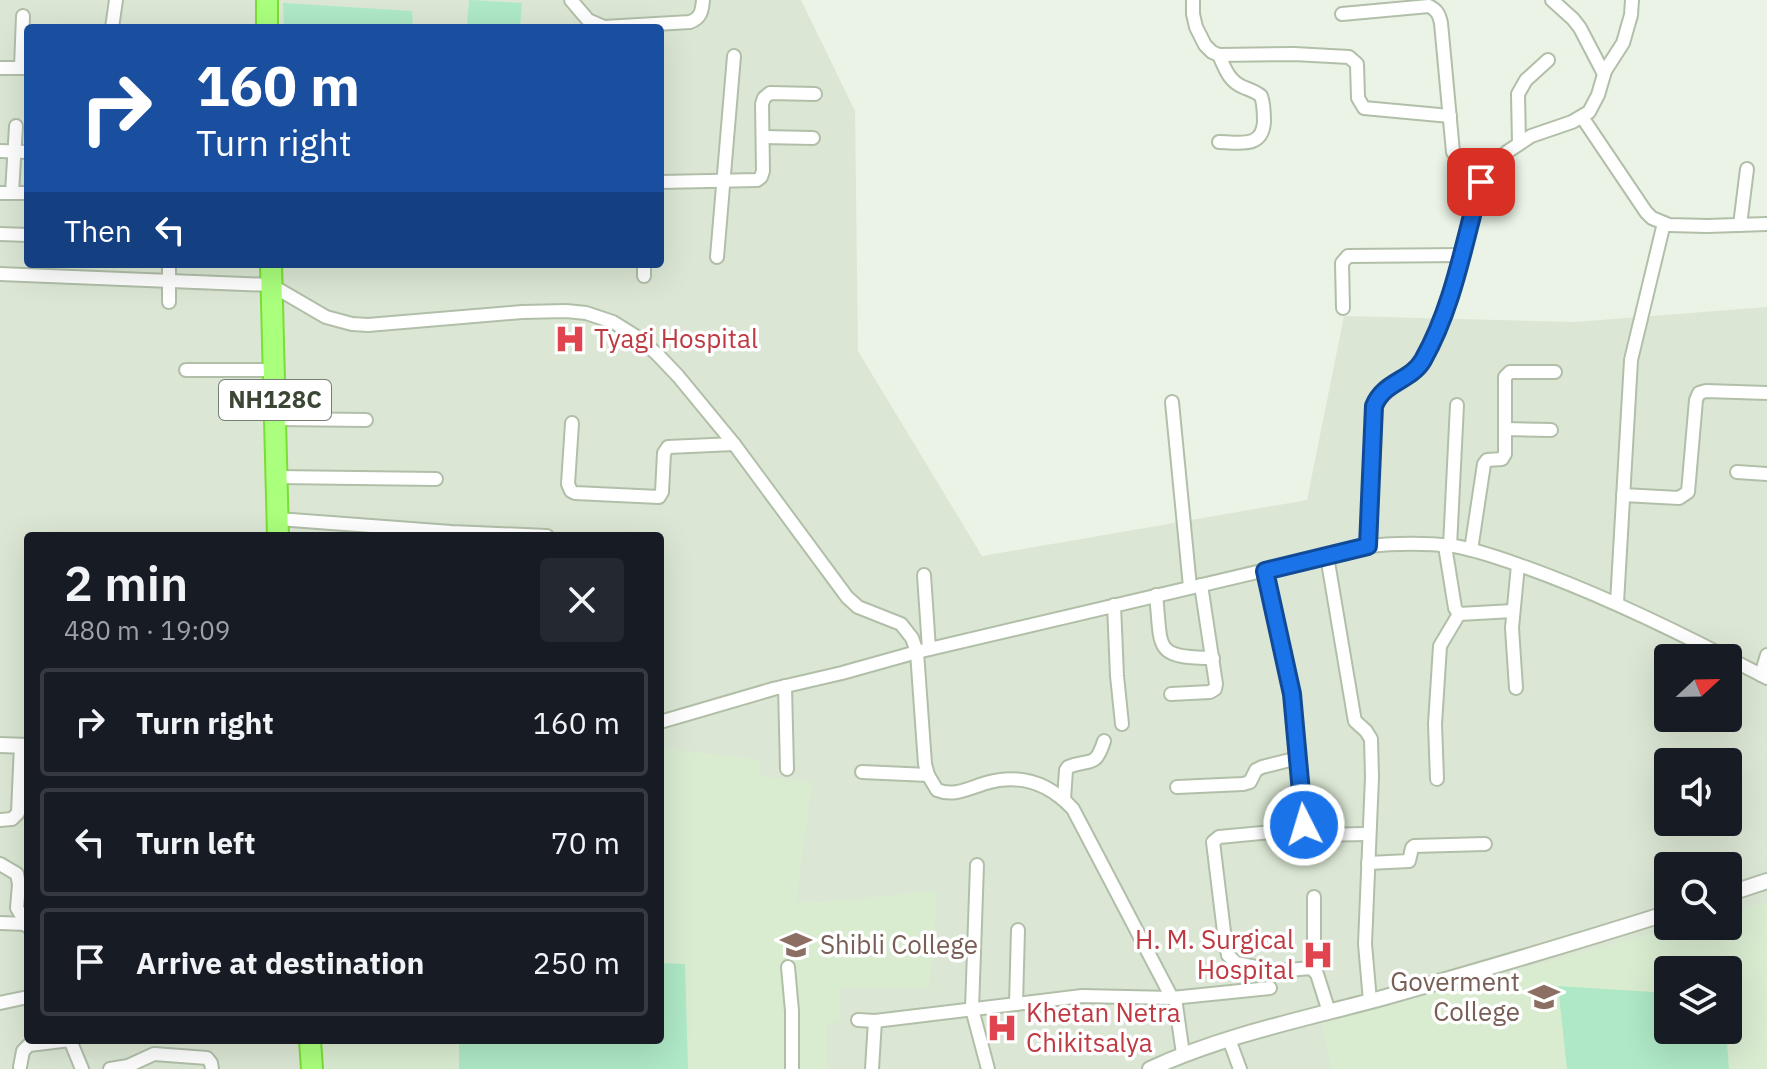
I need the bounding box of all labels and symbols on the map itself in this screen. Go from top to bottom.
pin [1447,148,1515,216]
place label: Tyagi Hospital [594,321,758,355]
hospital icon: Tyagi Hospital [553,322,587,356]
road number: NH128C [219,380,331,420]
north arrow [1654,644,1742,732]
position arrow [1262,783,1346,867]
place label: H. M. Surgical Hospital [1135,922,1294,986]
place label: Shibli College [820,927,978,961]
school or university icon: Shibli College [779,928,813,962]
hospital icon: H. M. Surgical Hospital [1301,938,1335,972]
place label: Goverment College [1390,964,1520,1028]
school or university icon: Goverment College [1527,980,1561,1014]
place label: Khetan Netra Chikitsalya [1026,995,1181,1059]
hospital icon: Khetan Netra Chikitsalya [985,1011,1019,1045]

